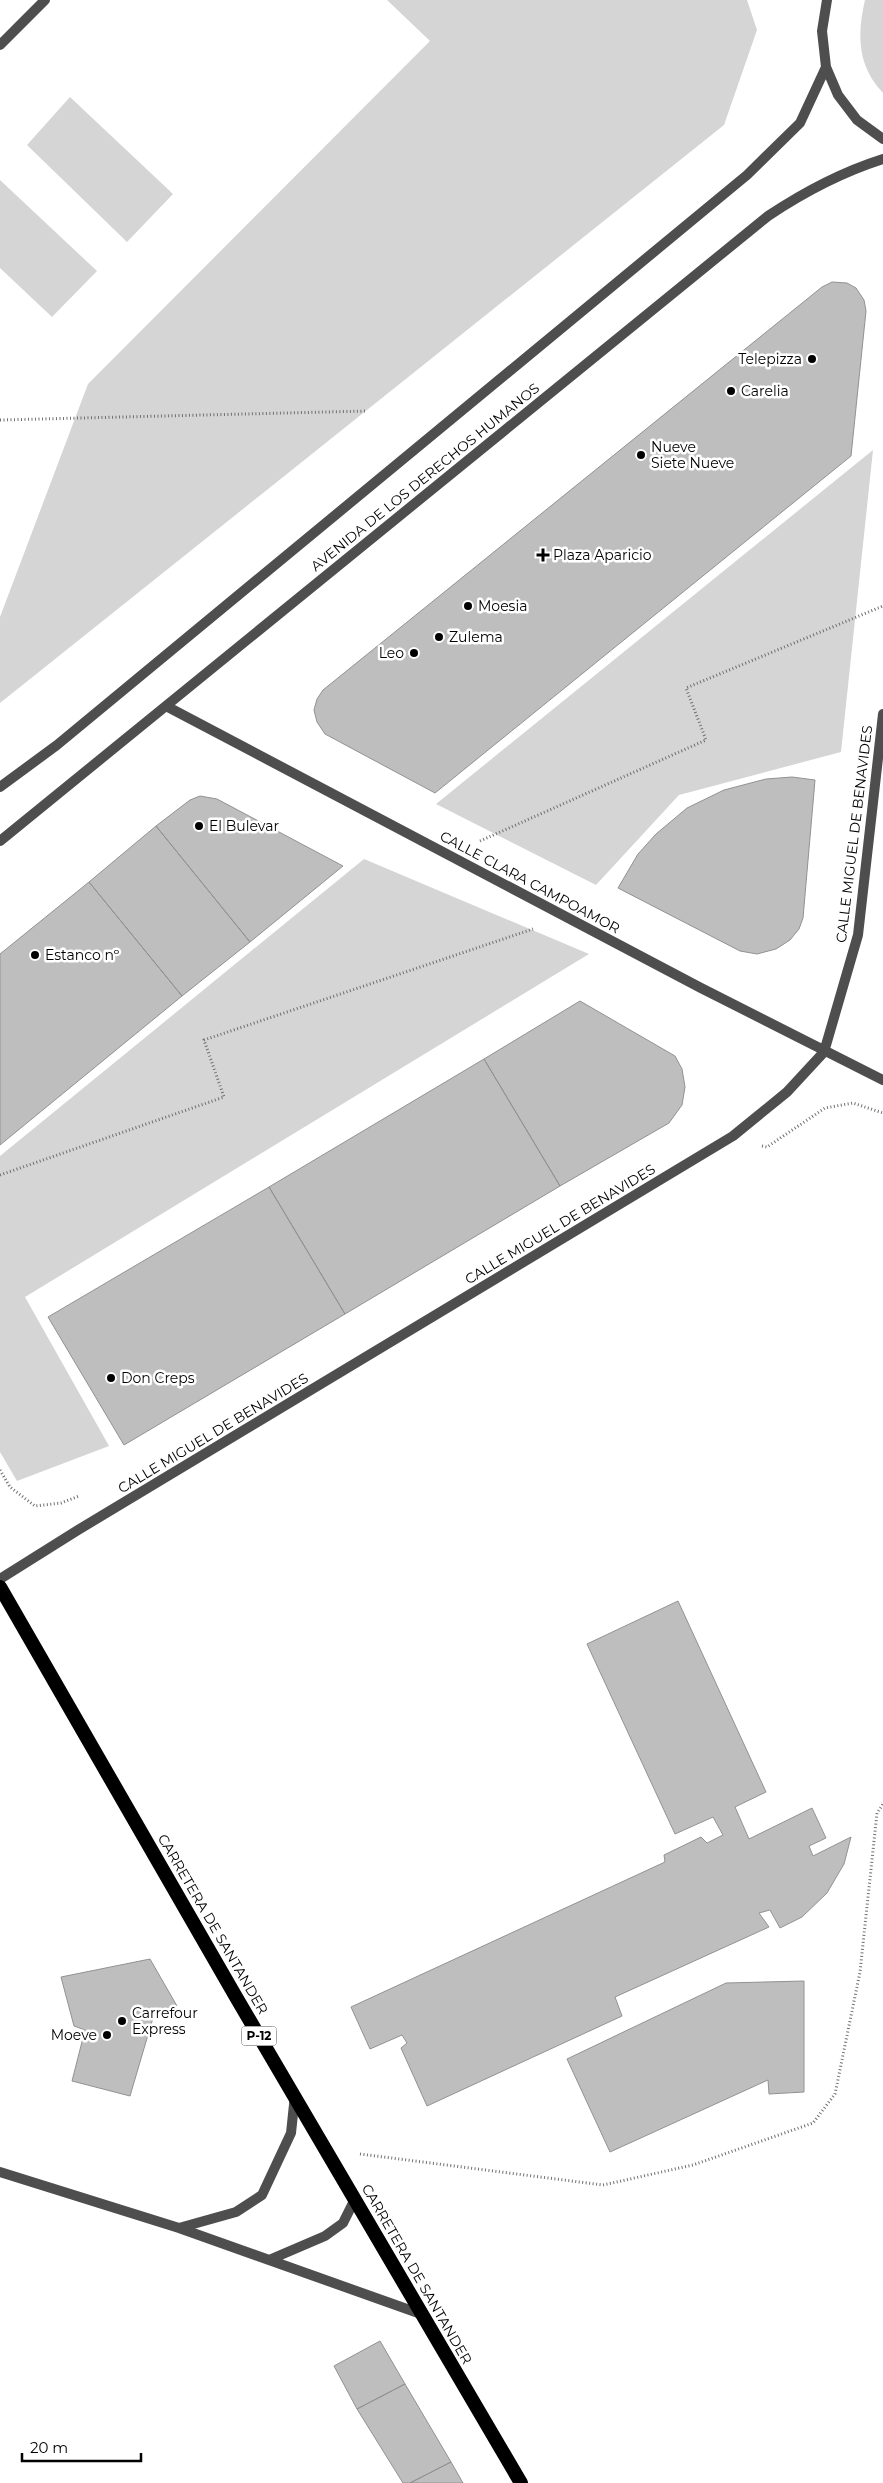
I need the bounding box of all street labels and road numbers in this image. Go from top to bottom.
street label: AVENIDA DE LOS DERECHOS HUMANOS [307,379,543,575]
street label: CALLE MIGUEL DE BENAVIDES [832,724,876,944]
street label: CALLE CLARA CAMPOAMOR [437,827,623,937]
street label: CALLE MIGUEL DE BENAVIDES [462,1160,658,1288]
street label: CALLE MIGUEL DE BENAVIDES [115,1369,311,1497]
street label: CARRETERA DE SANTANDER [154,1831,272,2017]
road number: P-12 [242,2026,276,2045]
street label: CARRETERA DE SANTANDER [358,2181,476,2367]

